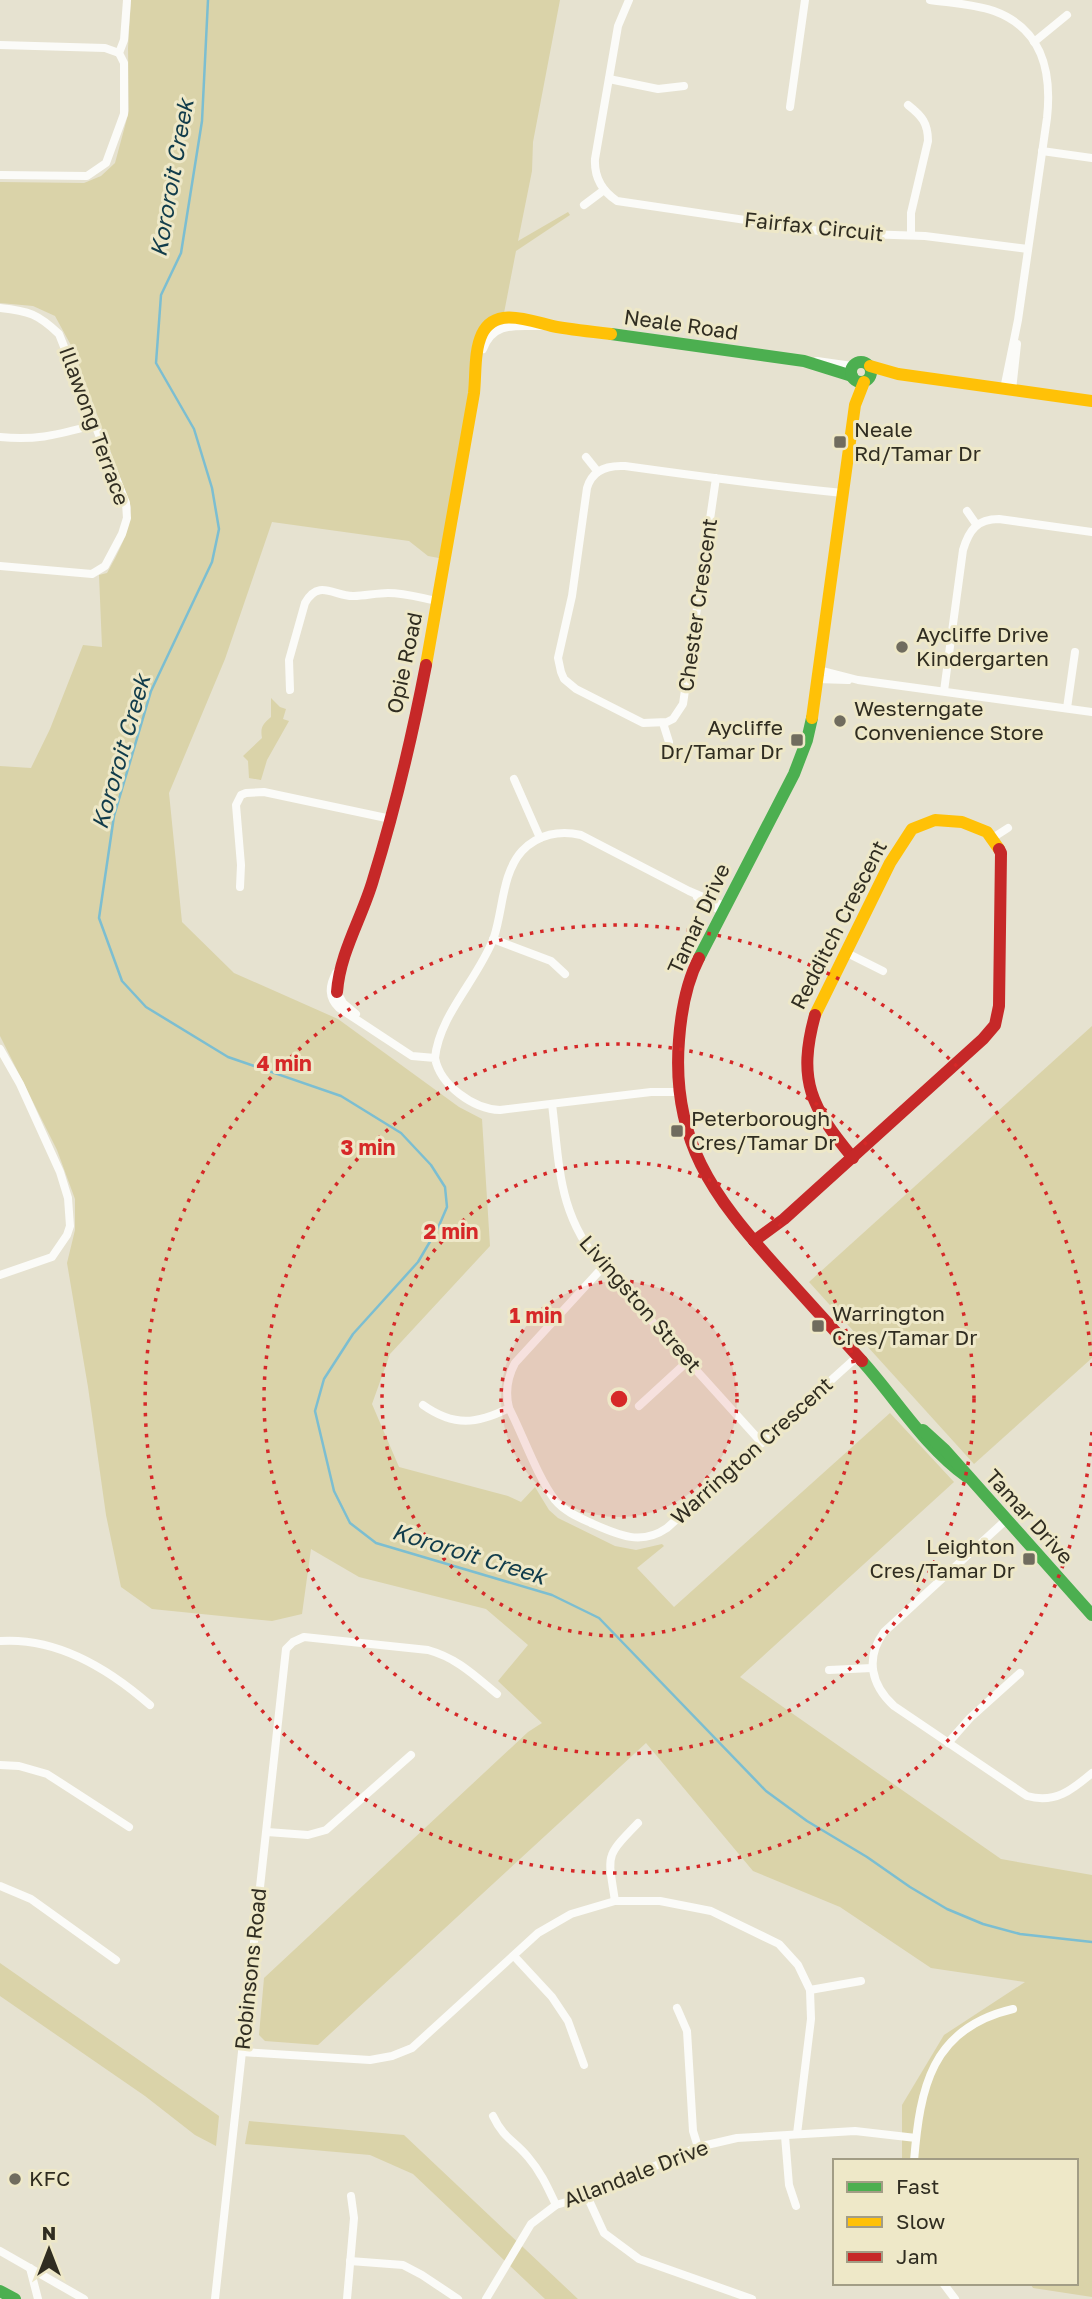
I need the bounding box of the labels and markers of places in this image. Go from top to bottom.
place label: Neale Rd/Tamar Dr [854,416,981,466]
marker: Neale Rd/Tamar Dr [832,434,848,450]
place label: Aycliffe Drive Kindergarten [916,621,1049,671]
marker: Aycliffe Drive Kindergarten [894,639,910,655]
place label: Westerngate Convenience Store [854,695,1044,745]
marker: Westerngate Convenience Store [832,713,848,729]
place label: Aycliffe Dr/Tamar Dr [660,714,783,764]
marker: Aycliffe Dr/Tamar Dr [789,732,805,748]
place label: Peterborough Cres/Tamar Dr [691,1105,836,1155]
marker: Peterborough Cres/Tamar Dr [669,1123,685,1139]
place label: Warrington Cres/Tamar Dr [832,1300,977,1350]
marker: Warrington Cres/Tamar Dr [810,1318,826,1334]
centre of rings [607,1387,631,1411]
place label: Leighton Cres/Tamar Dr [870,1533,1015,1583]
marker: Leighton Cres/Tamar Dr [1021,1551,1037,1567]
place label: KFC [29,2165,70,2191]
marker: KFC [7,2171,23,2187]

